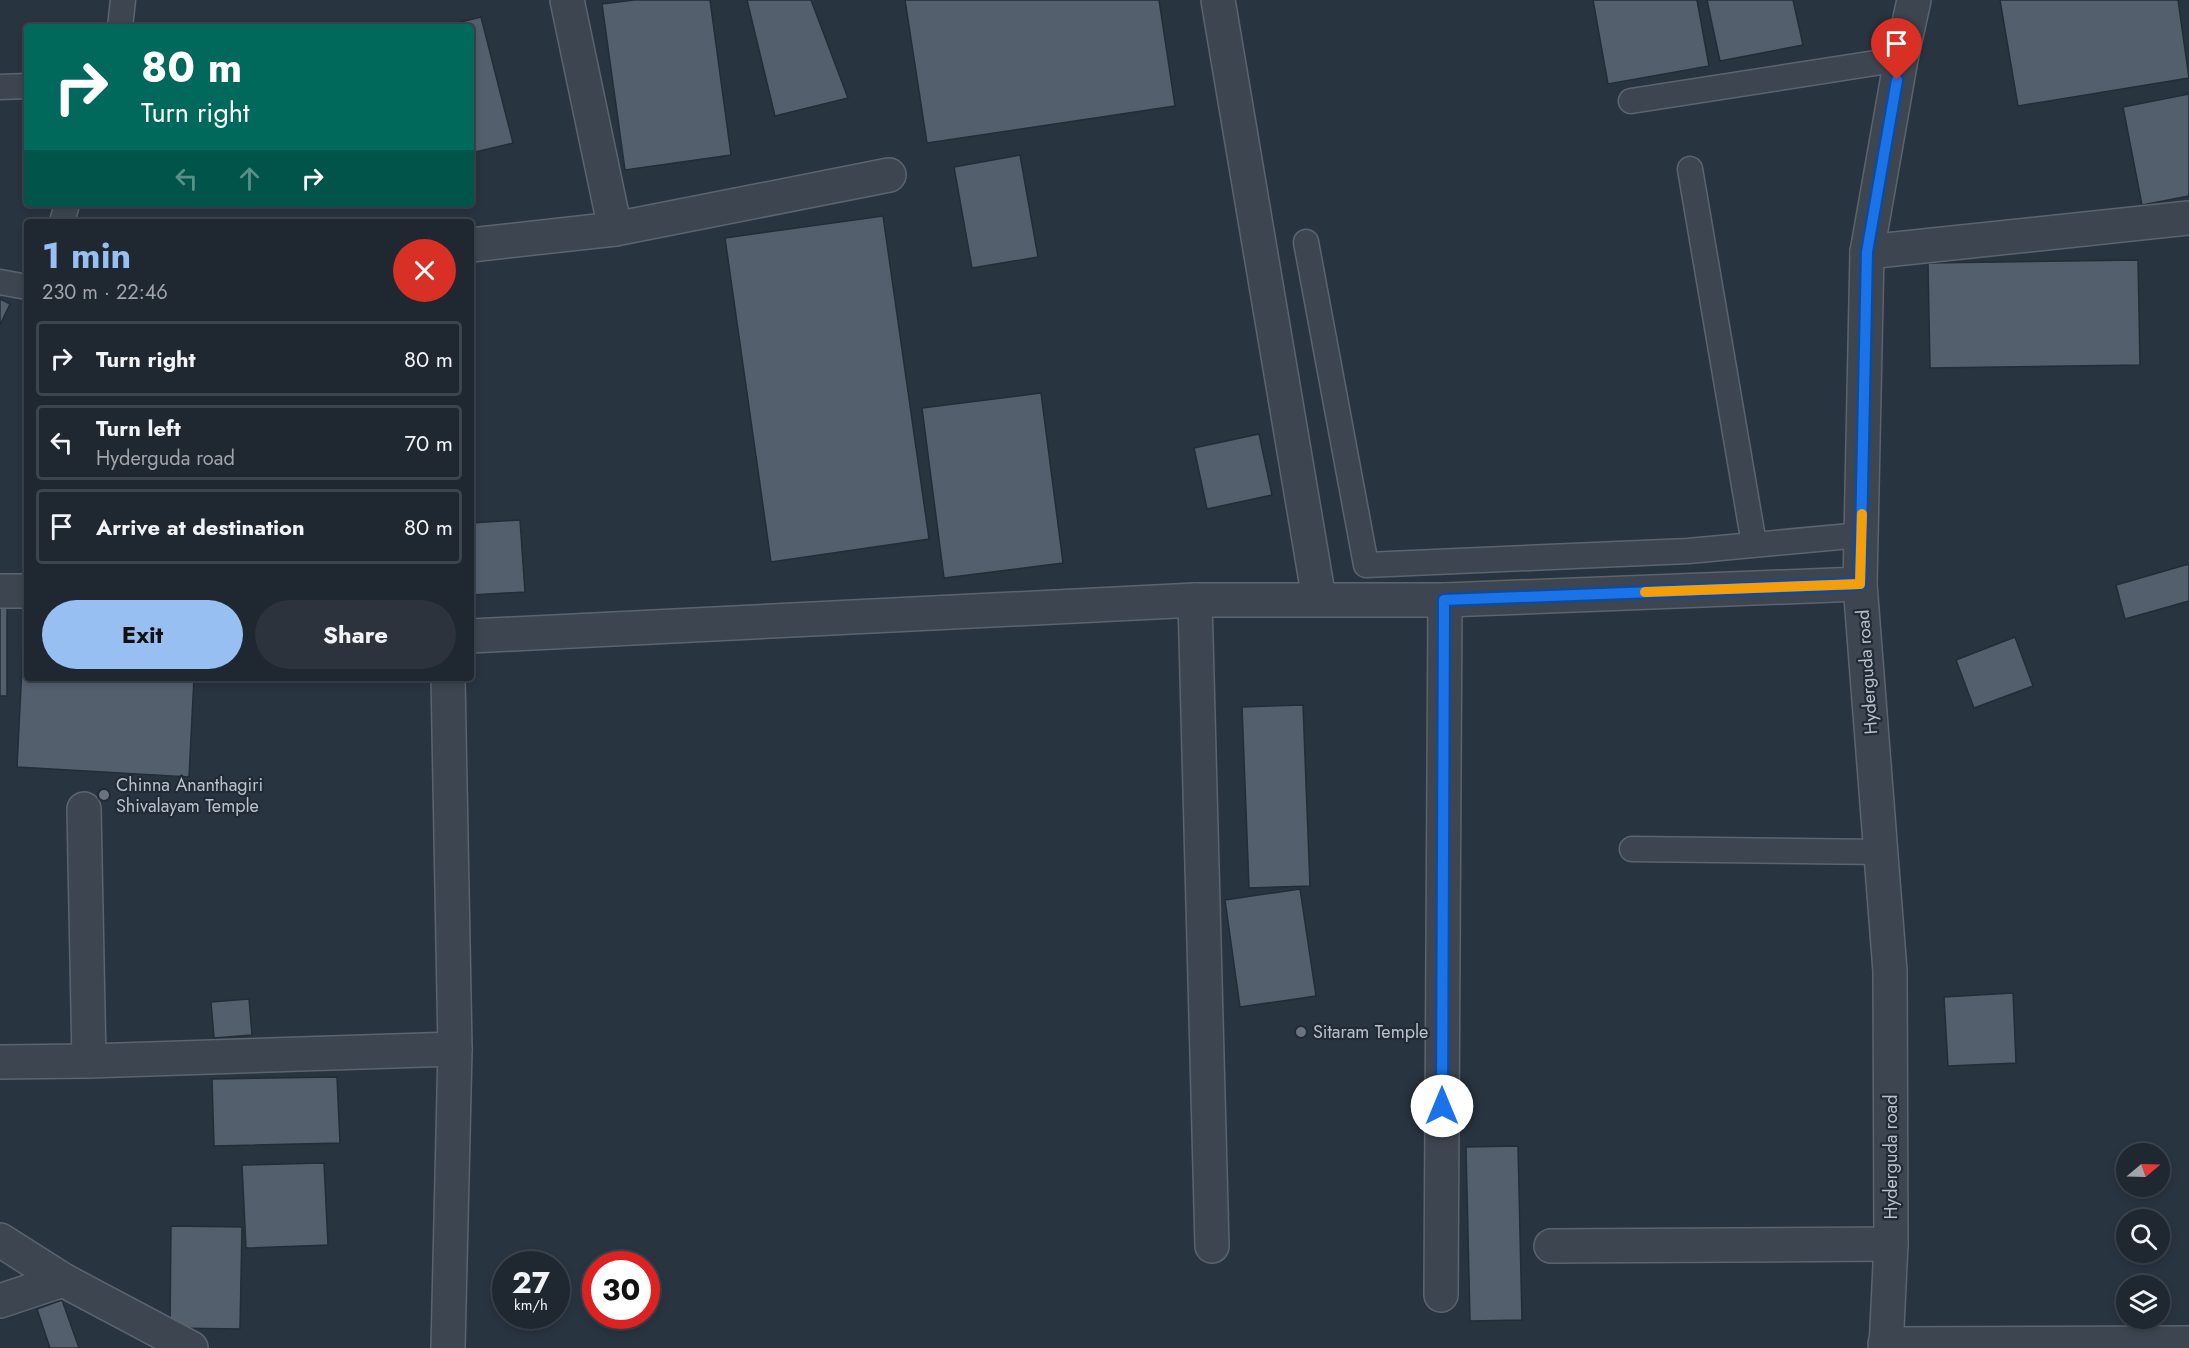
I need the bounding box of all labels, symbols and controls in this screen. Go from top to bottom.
pin [1871,18,1922,80]
icon: arrive [1880,27,1913,60]
text: 80 m [141,37,242,98]
icon: right [42,48,120,126]
text: Turn right [141,93,249,132]
icon: left [170,162,203,195]
icon: ahead [233,162,266,195]
icon: right [296,162,329,195]
text: 1 min [42,229,131,281]
button: close [393,239,456,302]
text: 230 m · 22:46 [42,278,168,307]
icon: right [45,342,78,375]
text: Turn right [96,343,196,375]
text: 80 m [404,343,453,375]
text: Turn left [96,412,181,444]
icon: left [45,426,78,459]
text: 70 m [404,427,453,459]
text: Hyderguda road [96,444,235,473]
icon: arrive [45,510,78,543]
text: Arrive at destination [96,511,305,543]
text: 80 m [404,511,453,543]
button: Exit [42,600,243,669]
button: Share [255,600,456,669]
street label: Hyderguda road [1850,609,1884,735]
place label: Chinna Ananthagiri Shivalayam Temple [116,772,263,819]
marker: Chinna Ananthagiri Shivalayam Temple [97,788,111,802]
place label: Sitaram Temple [1313,1019,1428,1045]
marker: Sitaram Temple [1294,1025,1308,1039]
position arrow [1410,1074,1474,1138]
street label: Hyderguda road [1878,1095,1904,1219]
north arrow [2116,1143,2170,1197]
map controls [2116,1143,2170,1329]
button: search [2116,1209,2170,1263]
speed limit sign: 30 [582,1251,660,1329]
text: 27 [512,1261,550,1304]
button: layers [2116,1275,2170,1329]
text: km/h [514,1294,548,1316]

